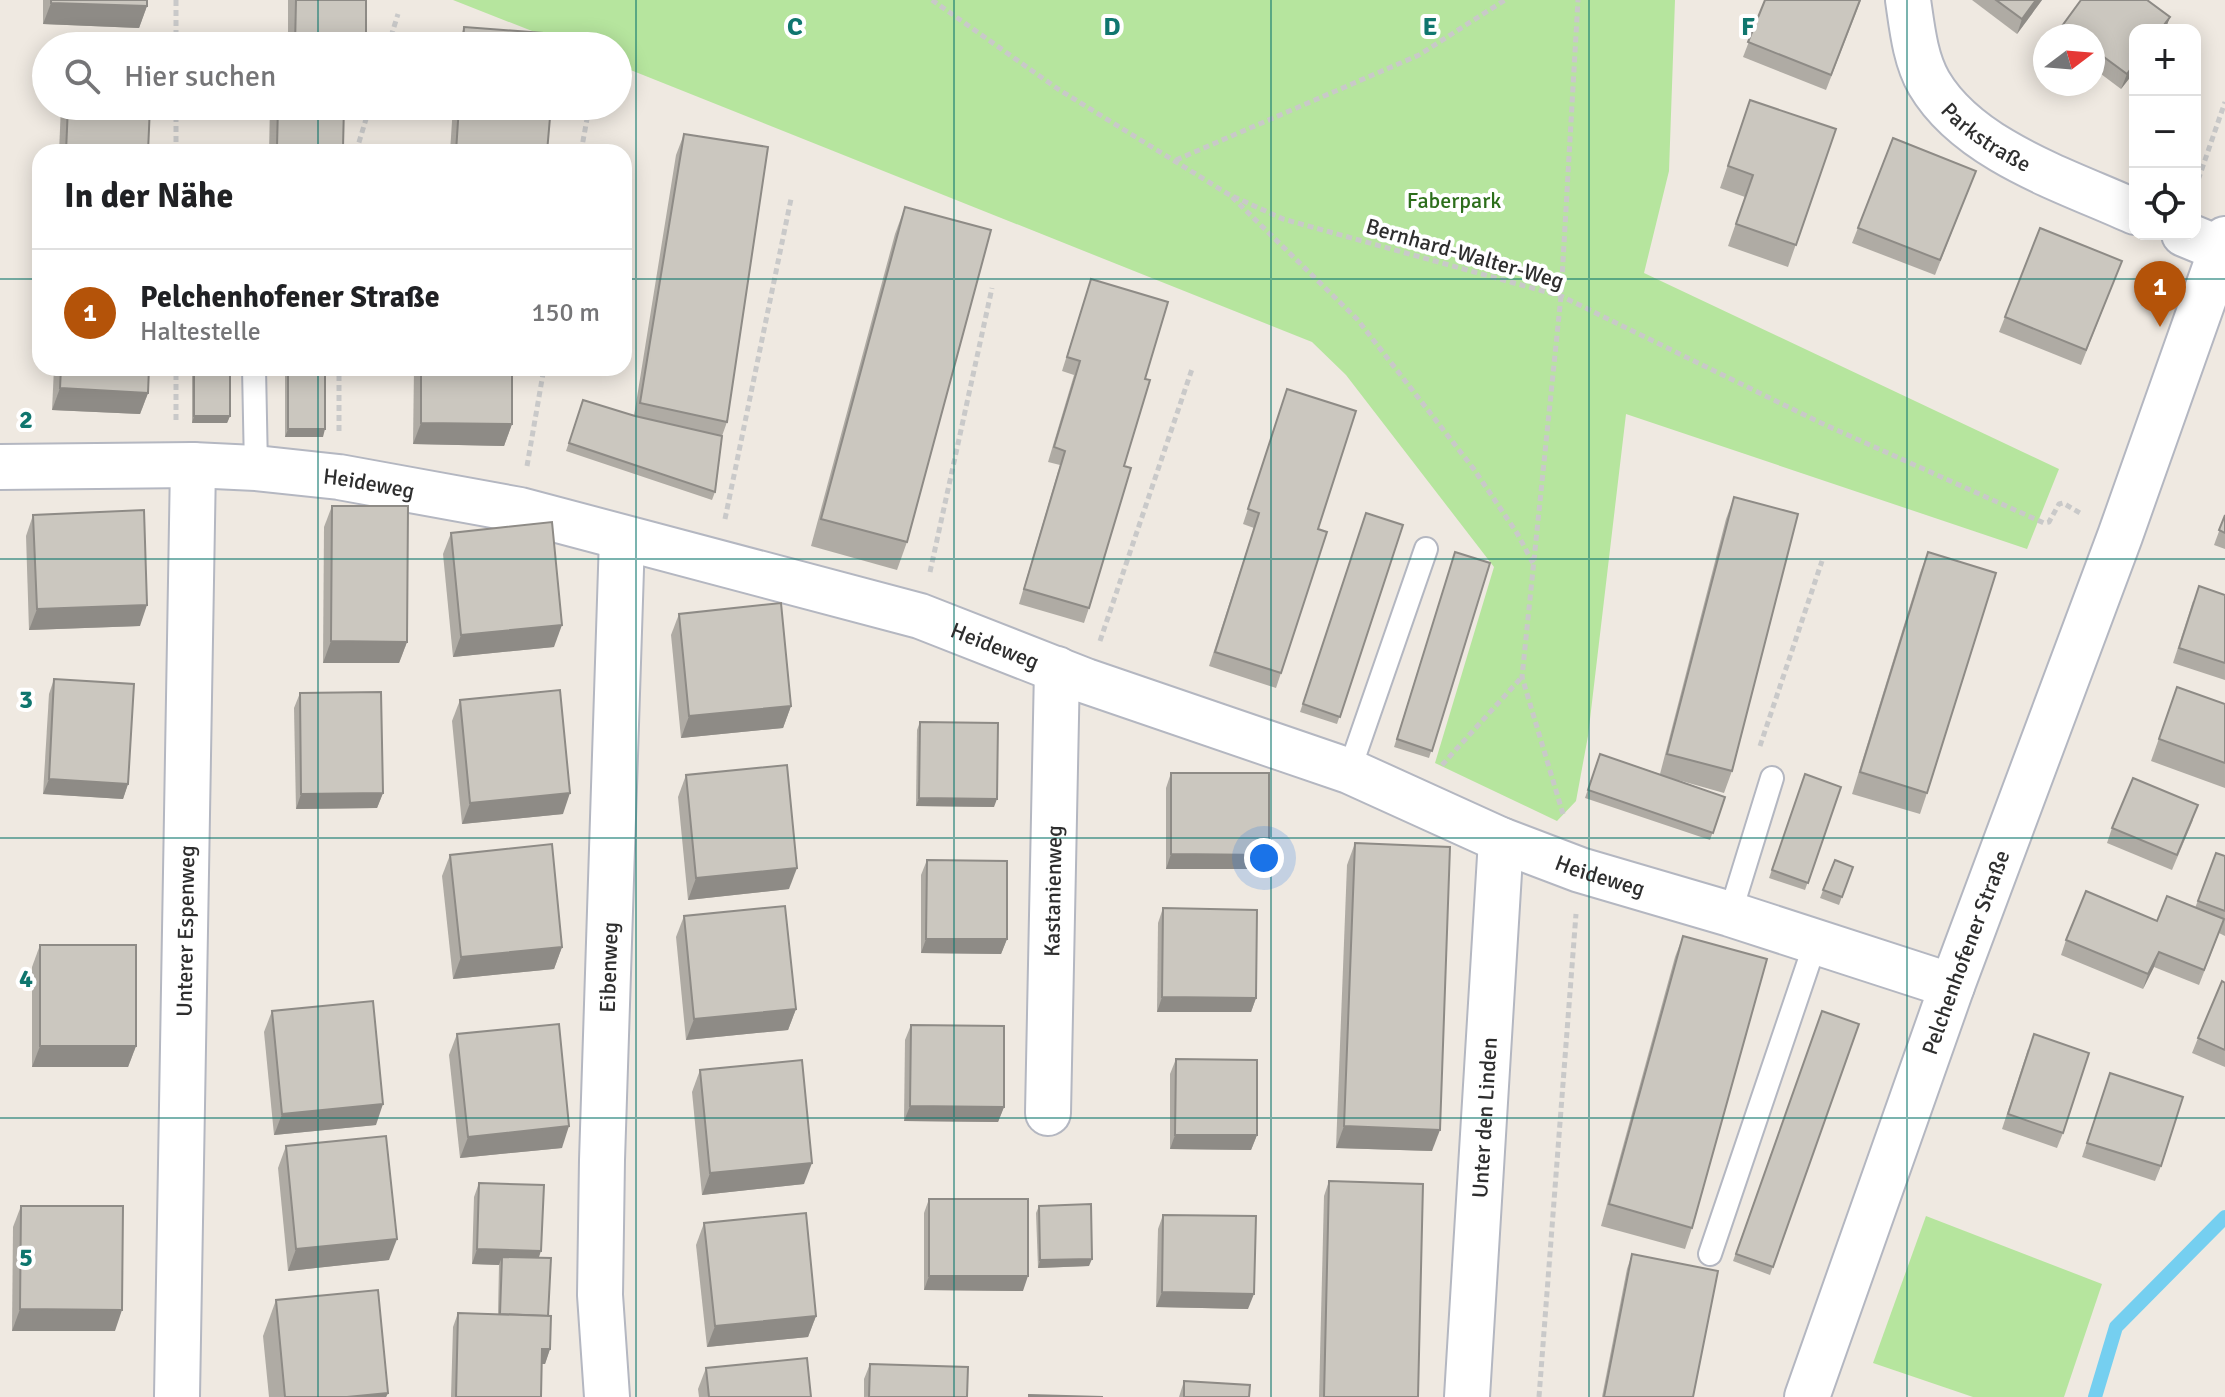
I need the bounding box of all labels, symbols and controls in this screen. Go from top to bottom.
text: C [787,11,803,43]
text: D [1103,11,1121,43]
text: E [1423,11,1437,43]
text: F [1741,11,1755,43]
north arrow [2033,24,2105,96]
map controls [2129,24,2201,240]
button: + [2129,24,2201,96]
search box [32,32,632,120]
icon: search [60,54,104,98]
text: Hier suchen [124,58,276,95]
button: − [2129,96,2201,168]
street label: Parkstraße [1935,97,2035,178]
button: locate [2129,168,2201,240]
text: In der Nähe [64,175,233,217]
park label: Faberpark [1407,187,1501,214]
street label: Bernhard-Walter-Weg [1363,212,1567,295]
pin: 1 [2134,261,2186,327]
text: Pelchenhofener Straße [140,279,440,316]
text: 1 [83,297,97,329]
text: 150 m [531,297,600,329]
text: Haltestelle [140,316,261,348]
text: 2 [19,404,33,436]
street label: Heideweg [322,462,417,505]
street label: Heideweg [947,616,1043,675]
text: 3 [19,684,33,716]
street label: Kastanienweg [1038,825,1068,957]
your location [1244,838,1284,878]
street label: Unterer Espenweg [171,845,200,1017]
street label: Pelchenhofener Straße [1916,846,2016,1058]
street label: Heideweg [1551,849,1648,902]
street label: Eibenweg [594,921,624,1013]
text: 4 [19,963,33,995]
street label: Unter den Linden [1466,1036,1503,1199]
text: 5 [19,1242,33,1274]

